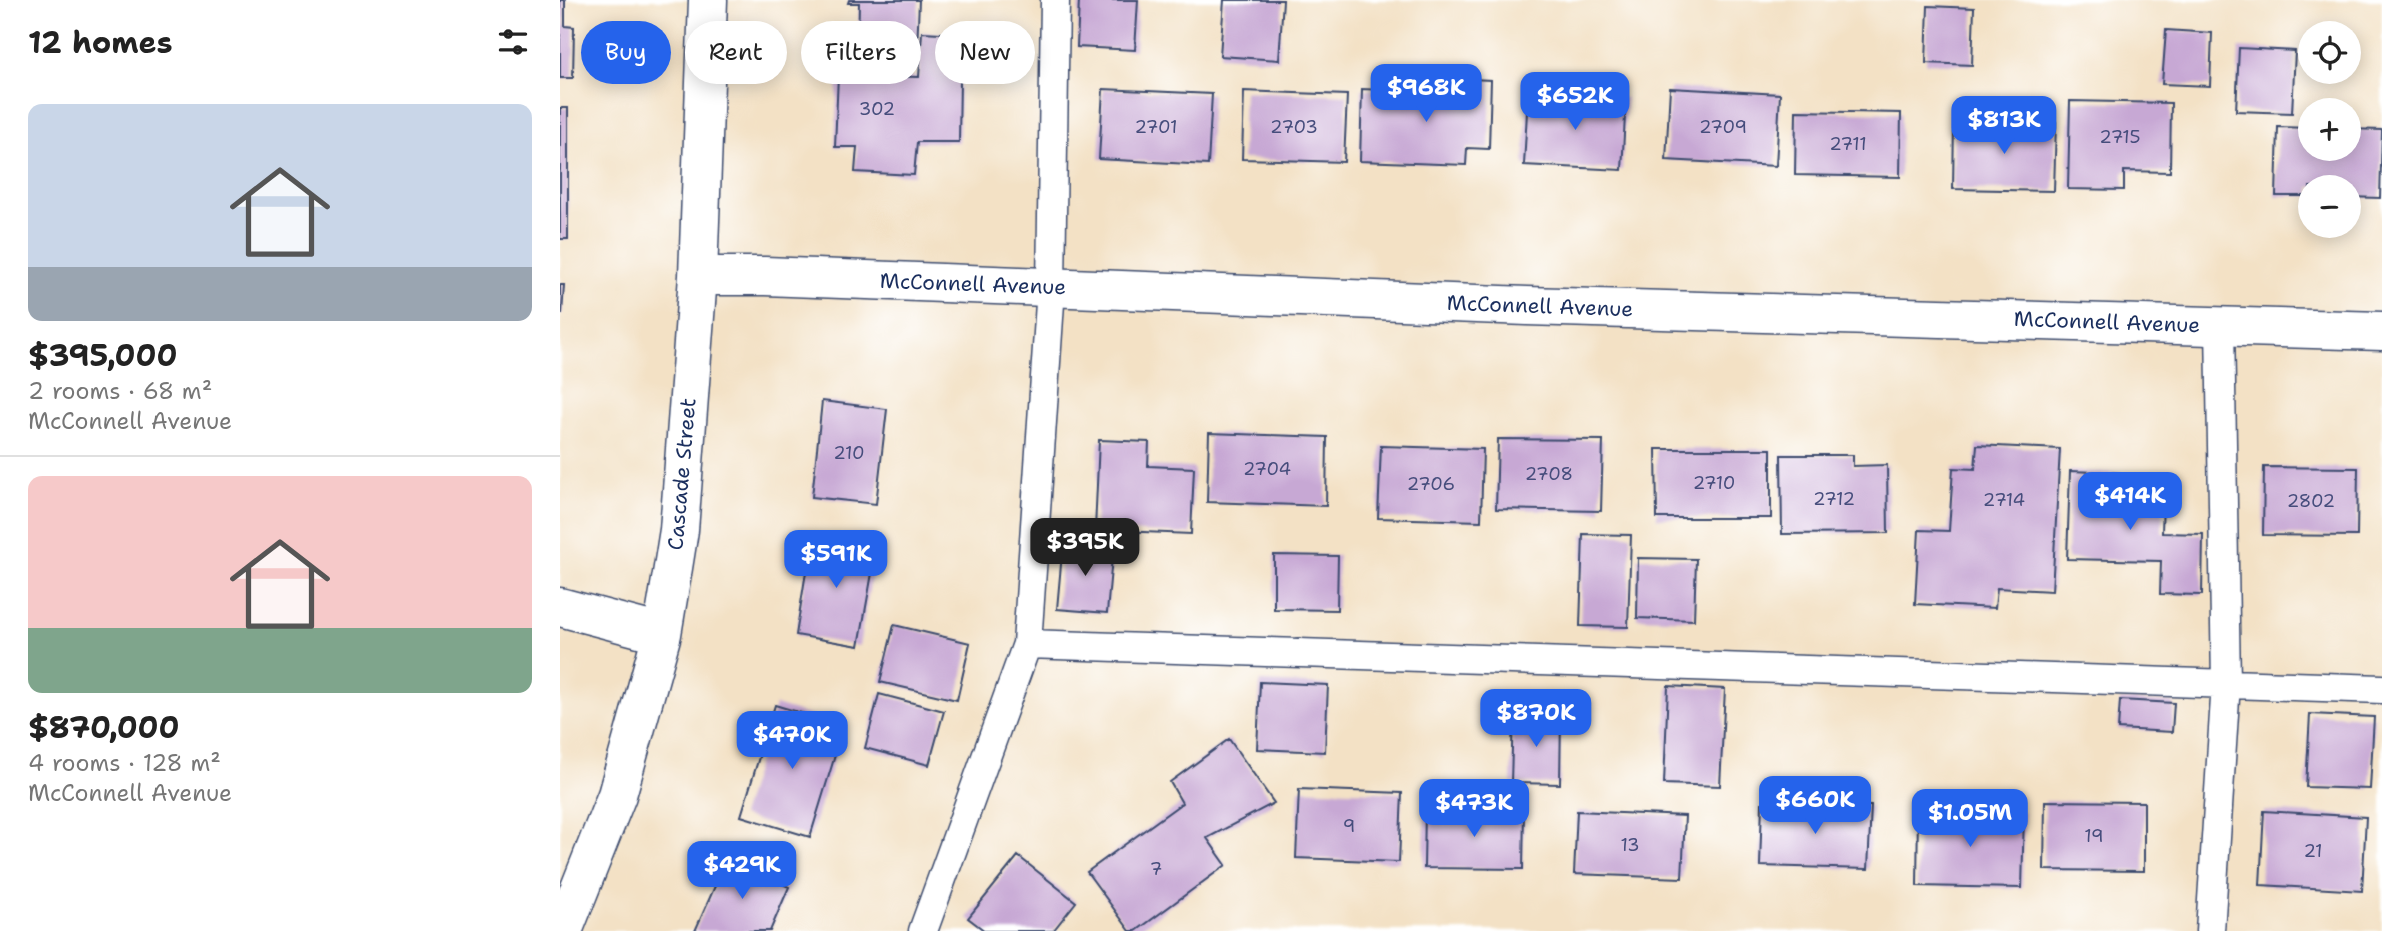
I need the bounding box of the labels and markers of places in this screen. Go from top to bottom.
pin: $968K [1377,64,1475,124]
pin: $652K [1526,72,1624,132]
pin: $813K [1955,96,2053,156]
pin: $414K [2081,472,2179,532]
pin: $395K [1036,518,1134,578]
pin: $591K [787,530,885,590]
pin: $870K [1487,690,1585,749]
pin: $470K [743,712,841,771]
pin: $660K [1766,776,1864,836]
pin: $473K [1425,780,1523,839]
pin: $1.05M [1913,790,2027,849]
pin: $429K [693,842,791,901]

